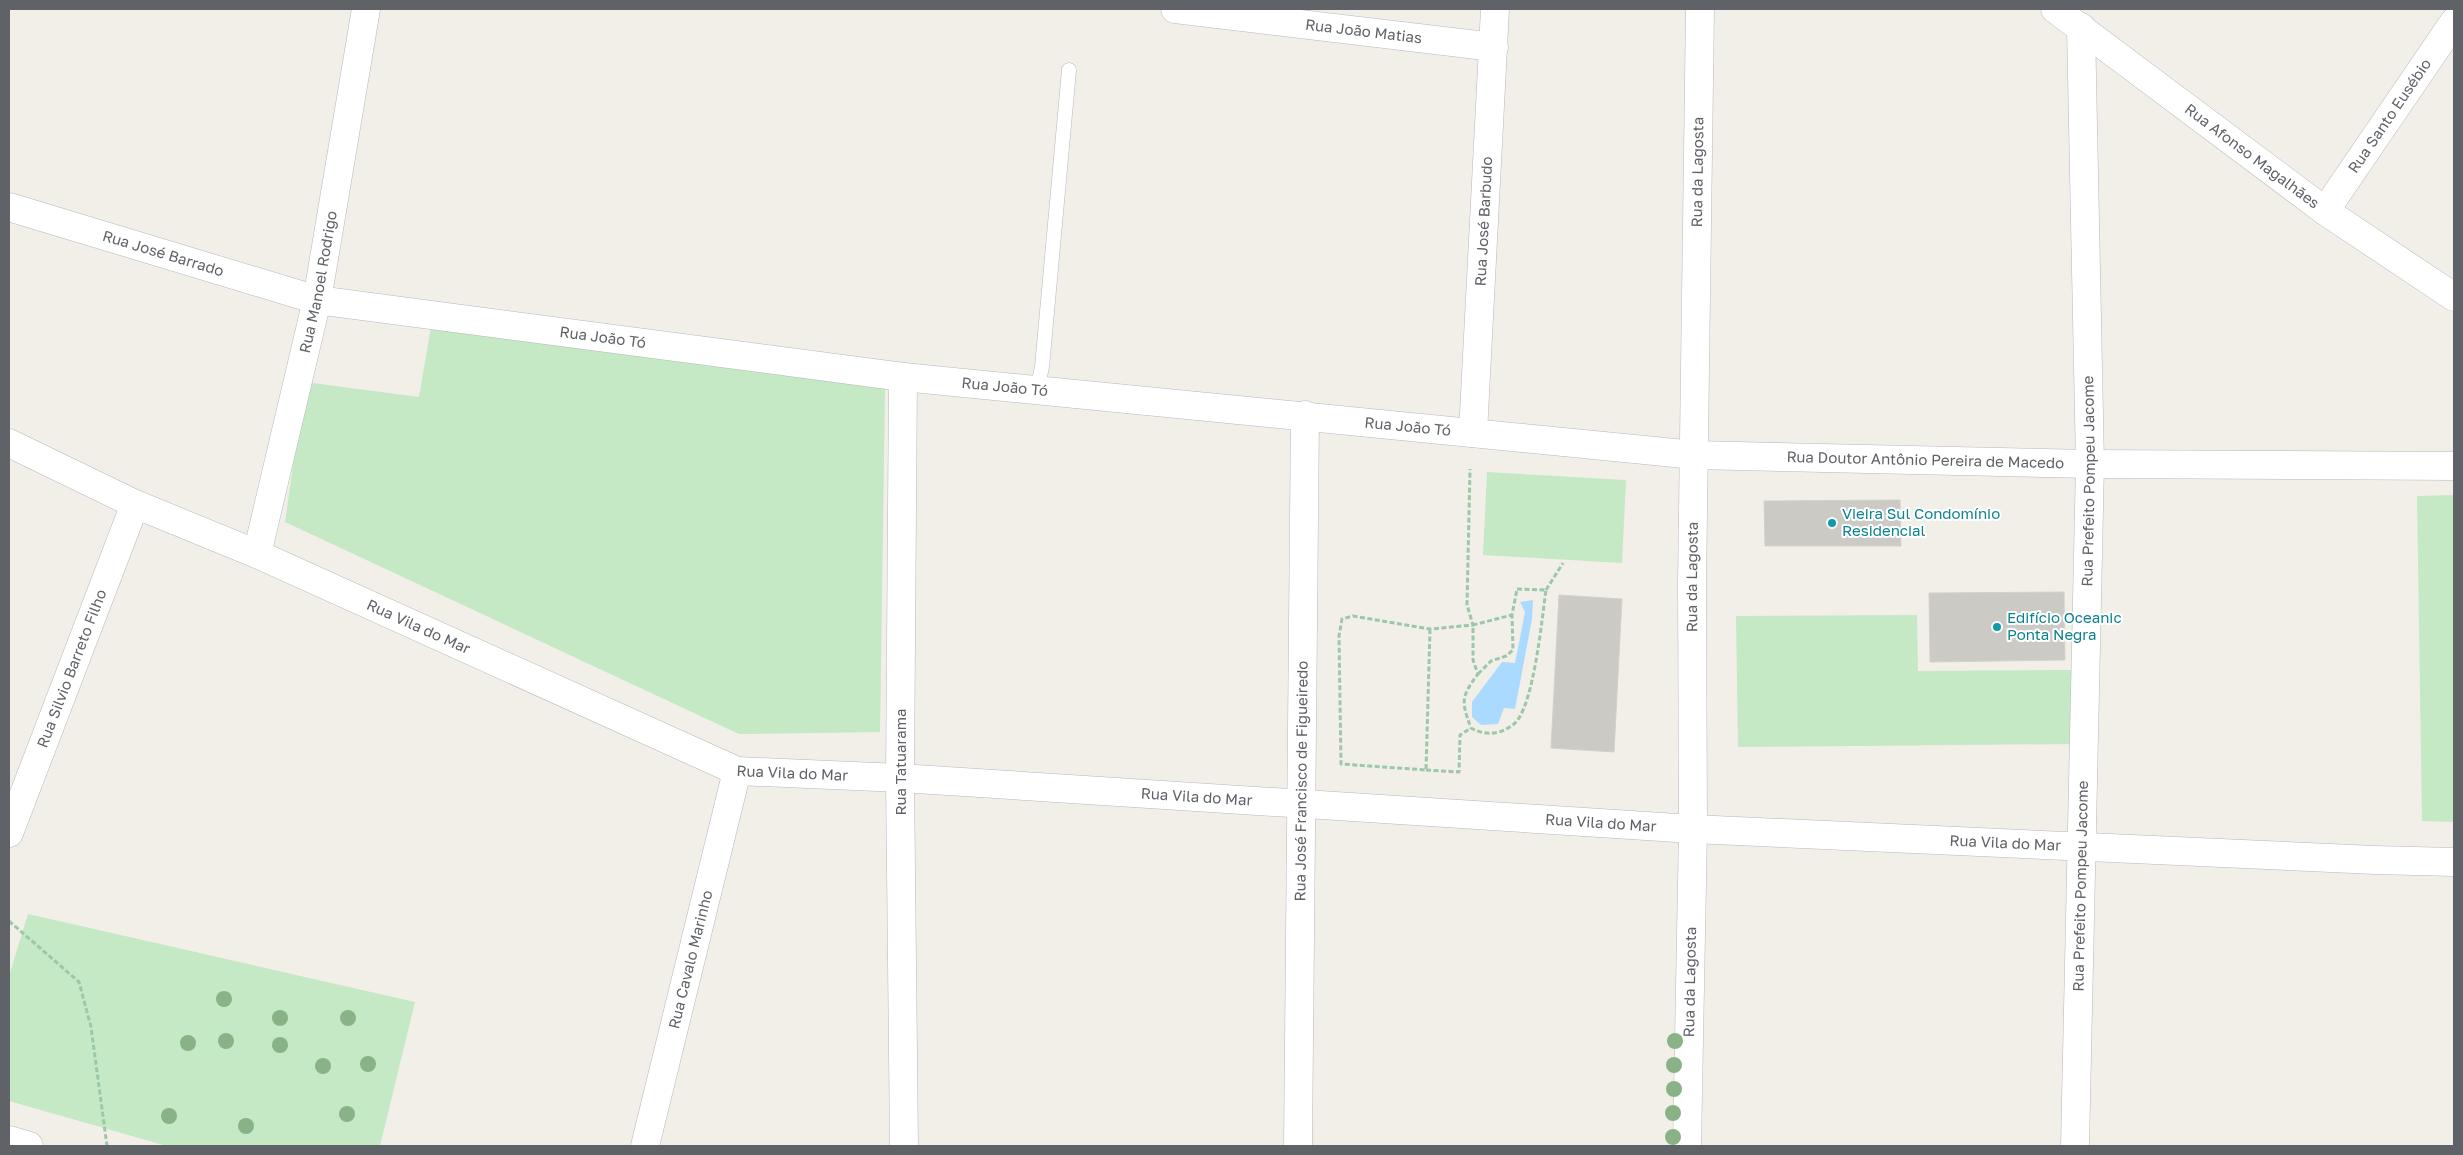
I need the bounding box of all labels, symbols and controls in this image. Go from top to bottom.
street label: Rua João Matias [1304,15,1423,46]
street label: Rua Santo Eusébio [2344,55,2434,176]
street label: Rua Afonso Magalhães [2182,99,2324,212]
street label: Rua da Lagosta [1687,117,1706,228]
street label: Rua José Barbudo [1471,156,1495,287]
street label: Rua Manoel Rodrigo [295,209,340,355]
street label: Rua José Barrado [101,226,226,279]
street label: Rua João Tó [559,322,647,351]
street label: Rua João Tó [961,373,1049,399]
street label: Rua Prefeito Pompeu Jacome [2077,375,2098,587]
street label: Rua João Tó [1364,413,1452,439]
street label: Rua Doutor Antônio Pereira de Macedo [1786,447,2064,471]
place label: Vieira Sul Condomínio Residencial [1842,504,2000,539]
marker: Vieira Sul Condomínio Residencial [1826,517,1838,529]
street label: Rua da Lagosta [1682,522,1701,632]
street label: Rua Silvio Barreto Filho [33,587,110,750]
street label: Rua Vila do Mar [364,595,474,657]
place label: Edifício Oceanic Ponta Negra [2007,608,2122,643]
marker: Edifício Oceanic Ponta Negra [1991,621,2003,633]
street label: Rua José Francisco de Figueiredo [1290,660,1311,902]
street label: Rua Tatuarama [891,709,909,815]
street label: Rua Vila do Mar [736,761,849,784]
street label: Rua Prefeito Pompeu Jacome [2068,780,2091,992]
street label: Rua Vila do Mar [1140,784,1253,809]
street label: Rua Vila do Mar [1545,810,1657,835]
street label: Rua Vila do Mar [1949,831,2062,854]
street label: Rua Cavalo Marinho [664,888,715,1031]
street label: Rua da Lagosta [1679,927,1699,1037]

